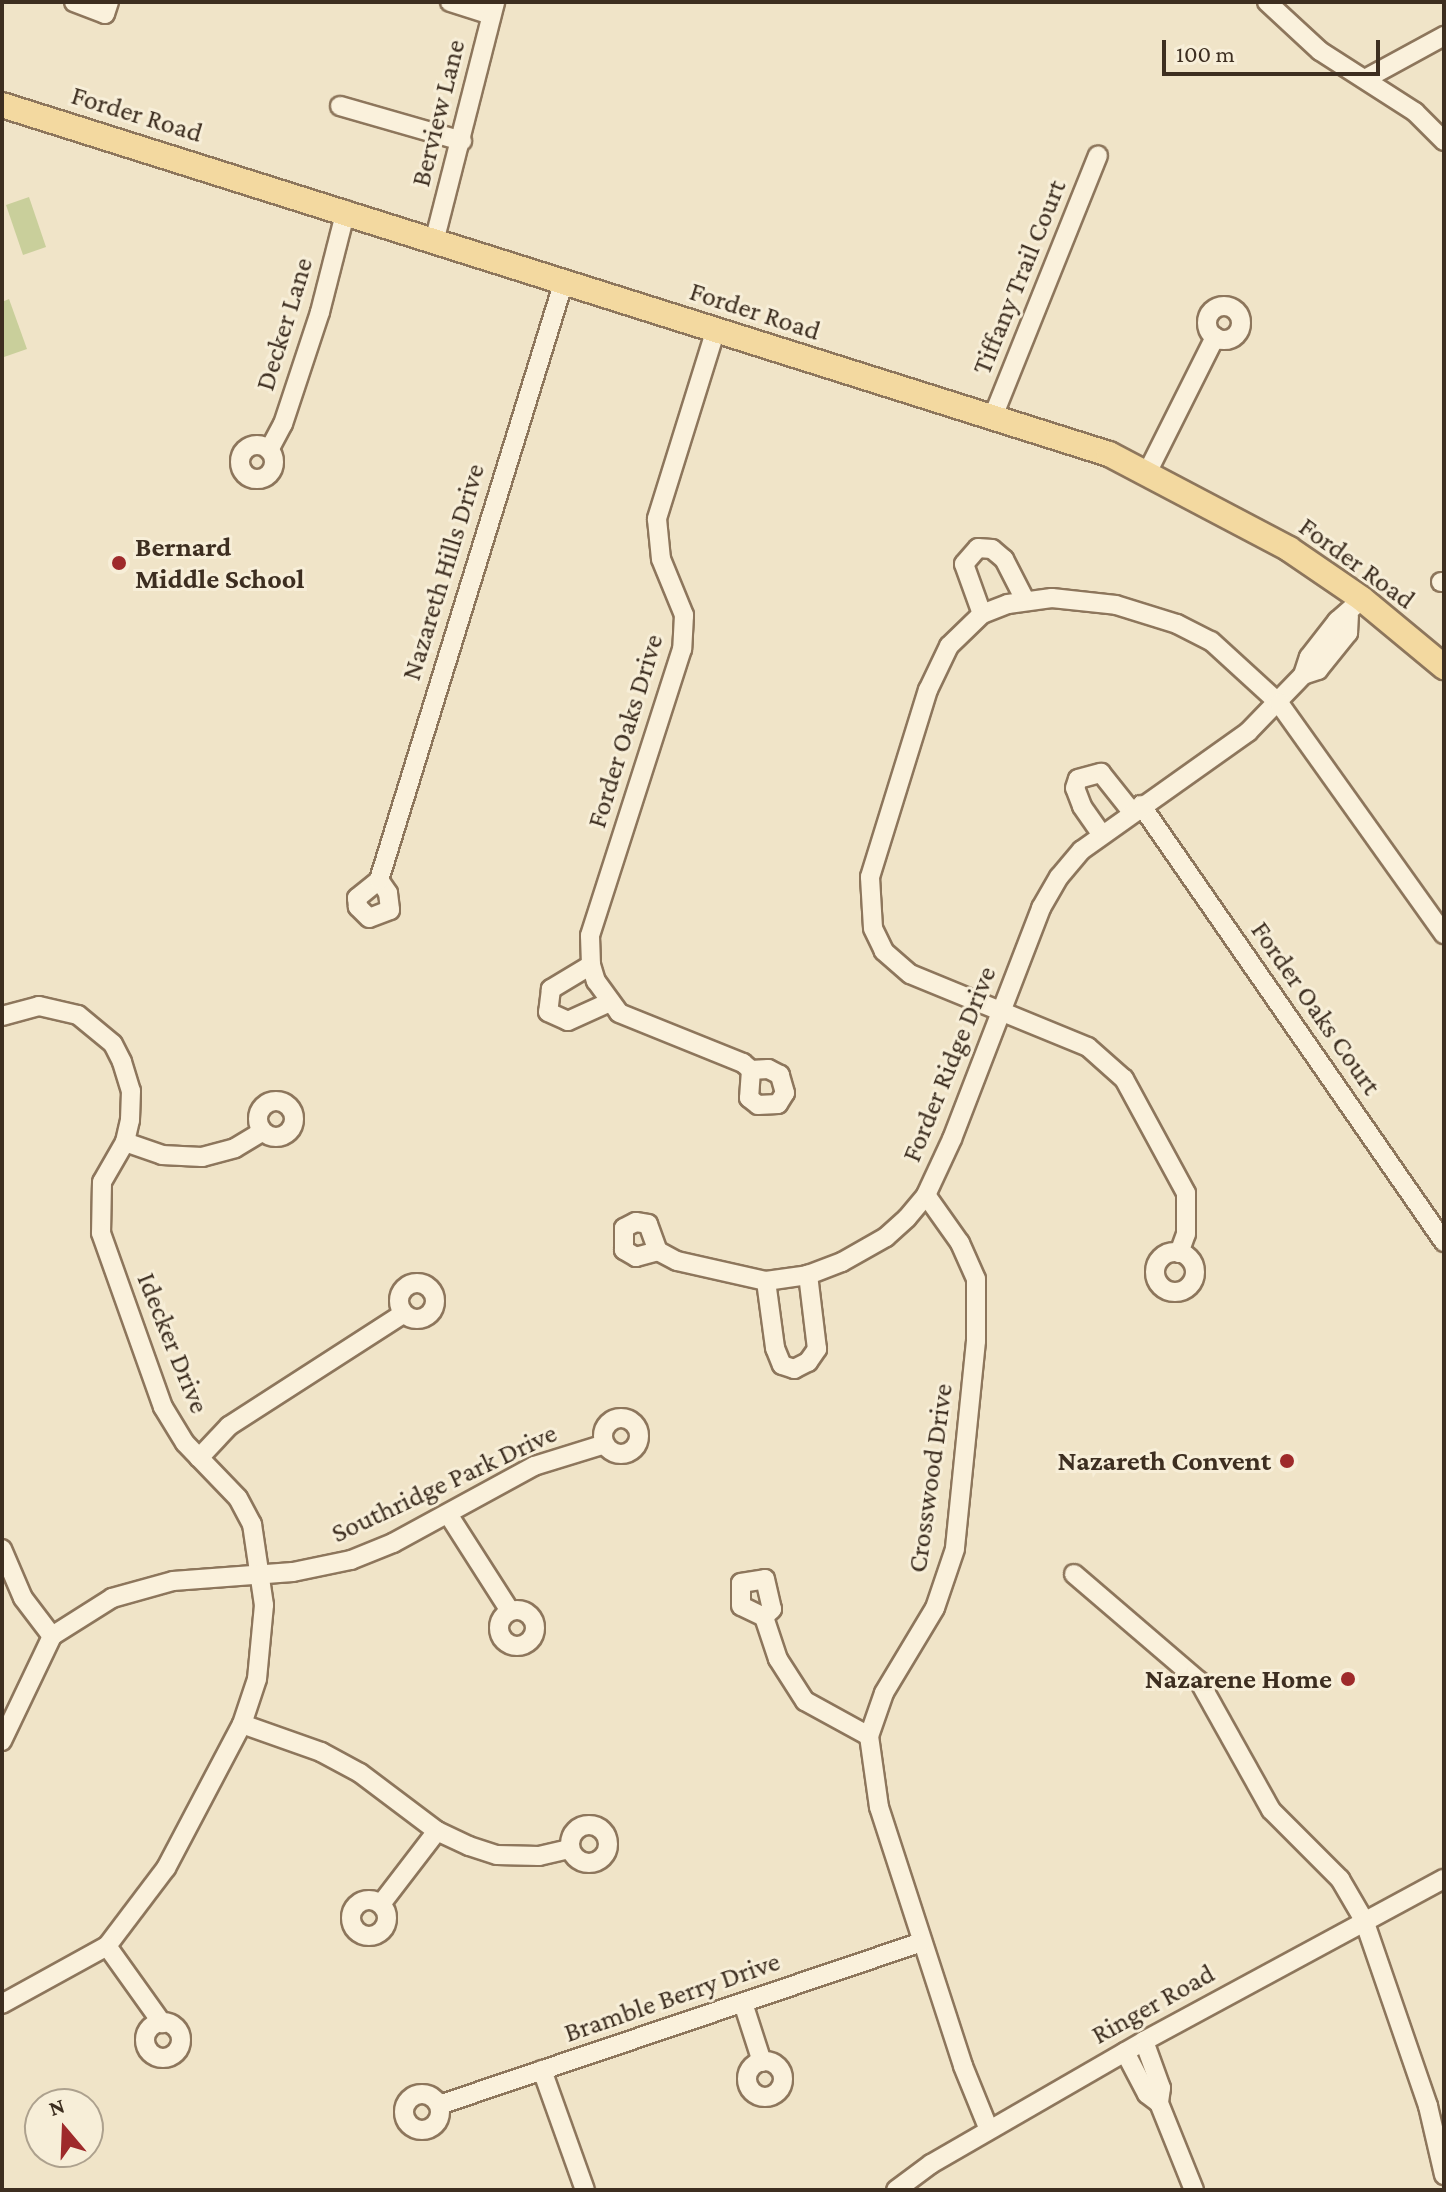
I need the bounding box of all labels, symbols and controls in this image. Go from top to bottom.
scale bar [1166,24,1384,74]
street label: Berview Lane [404,36,472,190]
text: 100 m [1176,40,1235,67]
street label: Forder Road [67,78,207,150]
street label: Tiffany Trail Court [965,175,1073,379]
street label: Decker Lane [248,253,320,395]
street label: Forder Road [685,274,825,348]
street label: Nazareth Hills Drive [394,460,492,684]
street label: Forder Road [1292,510,1422,616]
place label: Bernard Middle School [135,530,304,596]
marker: Bernard Middle School [110,554,128,572]
street label: Forder Oaks Drive [580,630,670,832]
street label: Forder Oaks Court [1244,915,1388,1101]
street label: Forder Ridge Drive [894,961,1004,1167]
street label: Idecker Drive [130,1268,216,1418]
street label: Crosswood Drive [900,1381,960,1575]
street label: Southridge Park Drive [326,1416,562,1550]
place label: Nazareth Convent [1057,1444,1271,1478]
marker: Nazareth Convent [1278,1452,1296,1470]
place label: Nazarene Home [1145,1662,1332,1696]
marker: Nazarene Home [1339,1670,1357,1688]
street label: Bramble Berry Drive [560,1944,784,2050]
street label: Ringer Road [1086,1956,1220,2052]
north arrow [24,2088,104,2168]
text: N [46,2092,68,2121]

